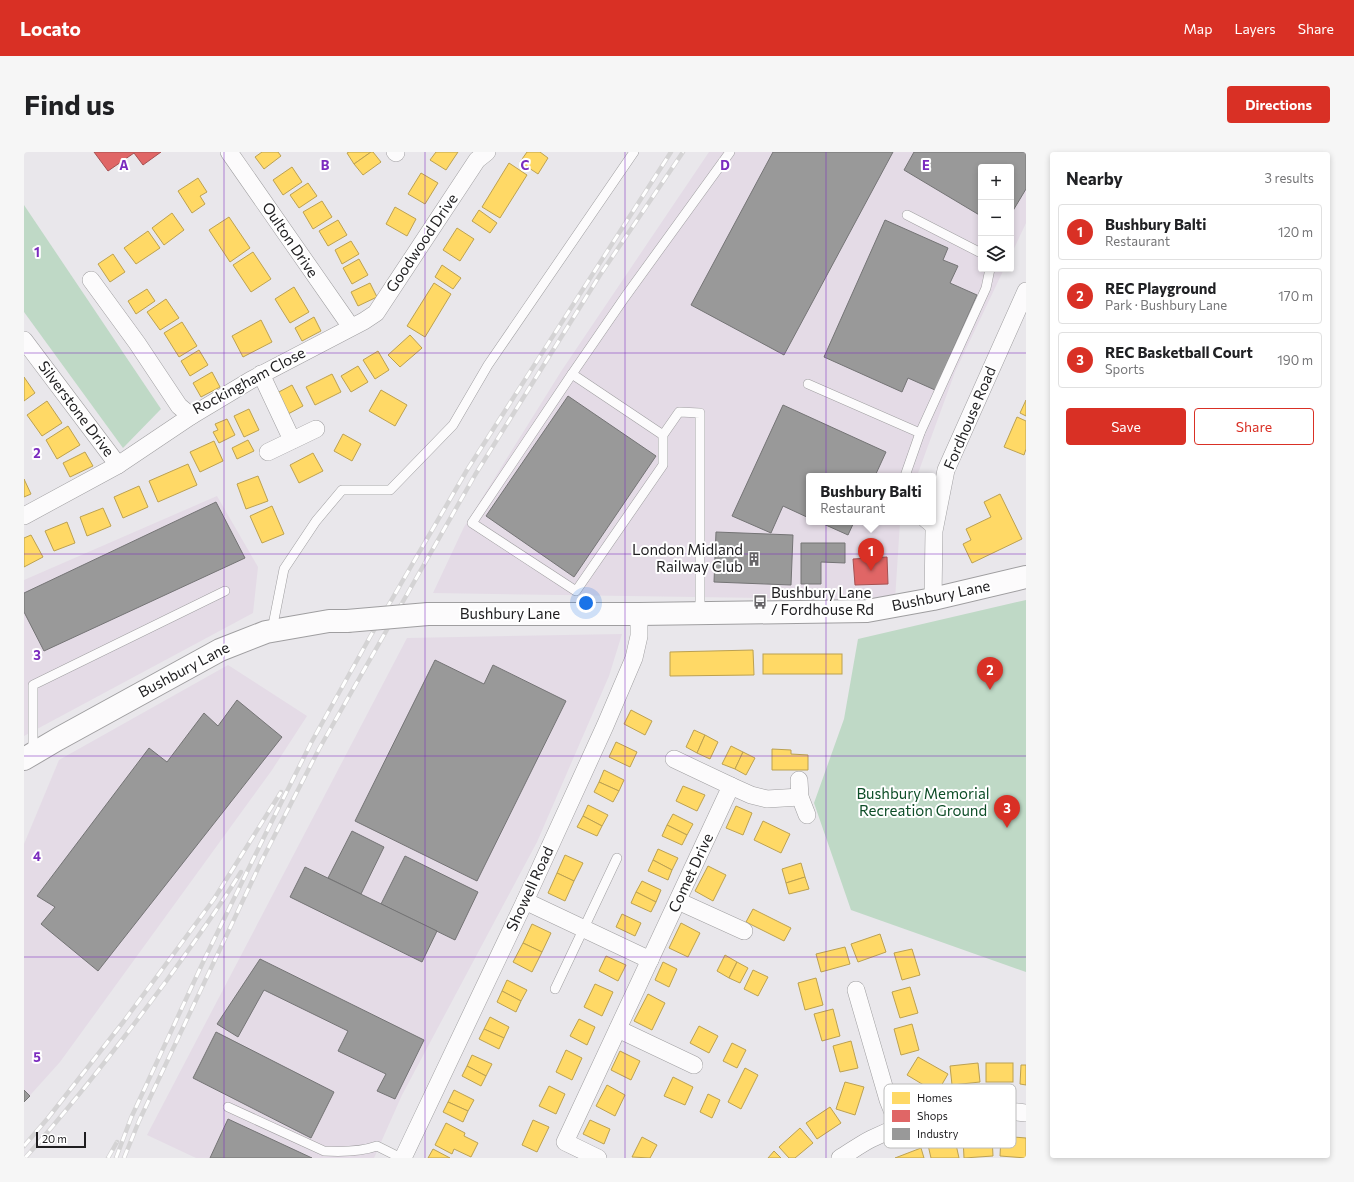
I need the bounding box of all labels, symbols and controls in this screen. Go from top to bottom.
text: Locato [20,17,81,40]
text: Map [1184,20,1212,37]
text: Layers [1234,20,1276,37]
text: Share [1298,20,1334,37]
button: Directions [1227,86,1330,123]
text: Find us [24,87,115,121]
text: A [119,157,129,173]
text: B [321,157,330,173]
text: C [521,157,530,173]
text: D [720,157,730,173]
text: E [922,157,930,173]
map controls [978,164,1014,272]
button: + [978,164,1014,200]
text: Nearby [1066,168,1123,189]
text: 3 results [1265,170,1314,186]
street label: Goodwood Drive [382,190,461,295]
street label: Oulton Drive [259,198,323,281]
button: − [978,200,1014,236]
text: Bushbury Balti [1105,215,1206,233]
text: 1 [1077,224,1083,240]
text: 120 m [1278,224,1313,240]
text: Restaurant [1105,233,1170,249]
button: layers [978,236,1014,272]
text: 1 [34,244,40,260]
text: REC Playground [1105,279,1216,297]
text: 2 [1076,288,1084,304]
text: 170 m [1278,288,1313,304]
text: Park · Bushbury Lane [1105,297,1227,313]
street label: Rockingham Close [189,343,308,417]
text: REC Basketball Court [1105,343,1253,361]
text: 3 [1076,352,1084,368]
text: 190 m [1277,352,1313,368]
street label: Silverstone Drive [35,357,119,460]
text: Sports [1105,361,1145,377]
street label: Fordhouse Road [939,363,999,472]
button: Save [1066,408,1186,445]
button: Share [1194,408,1314,445]
text: 2 [33,445,41,461]
popup [806,473,936,525]
text: Bushbury Balti [820,482,922,500]
text: Restaurant [820,500,885,516]
pin: 1 [858,538,884,571]
place label: London Midland Railway Club [632,540,743,575]
building icon: London Midland Railway Club [746,551,762,567]
street label: Bushbury Lane [890,576,992,614]
place label: Bushbury Lane / Fordhouse Rd [771,583,874,618]
your location [576,593,596,613]
bus stop icon: Bushbury Lane / Fordhouse Rd [752,594,768,610]
street label: Bushbury Lane [460,604,560,622]
street label: Bushbury Lane [135,638,232,701]
text: 3 [33,647,41,663]
pin: 2 [977,657,1003,690]
park label: Bushbury Memorial Recreation Ground [856,784,990,819]
pin: 3 [994,795,1020,828]
street label: Comet Drive [664,830,716,915]
street label: Showell Road [502,843,557,934]
text: 4 [33,848,41,864]
text: 5 [33,1049,41,1065]
legend [884,1084,1016,1148]
text: Homes [917,1091,952,1104]
text: Shops [917,1109,948,1122]
text: Industry [917,1127,959,1140]
scale bar [36,1130,86,1149]
text: 20 m [42,1132,67,1145]

